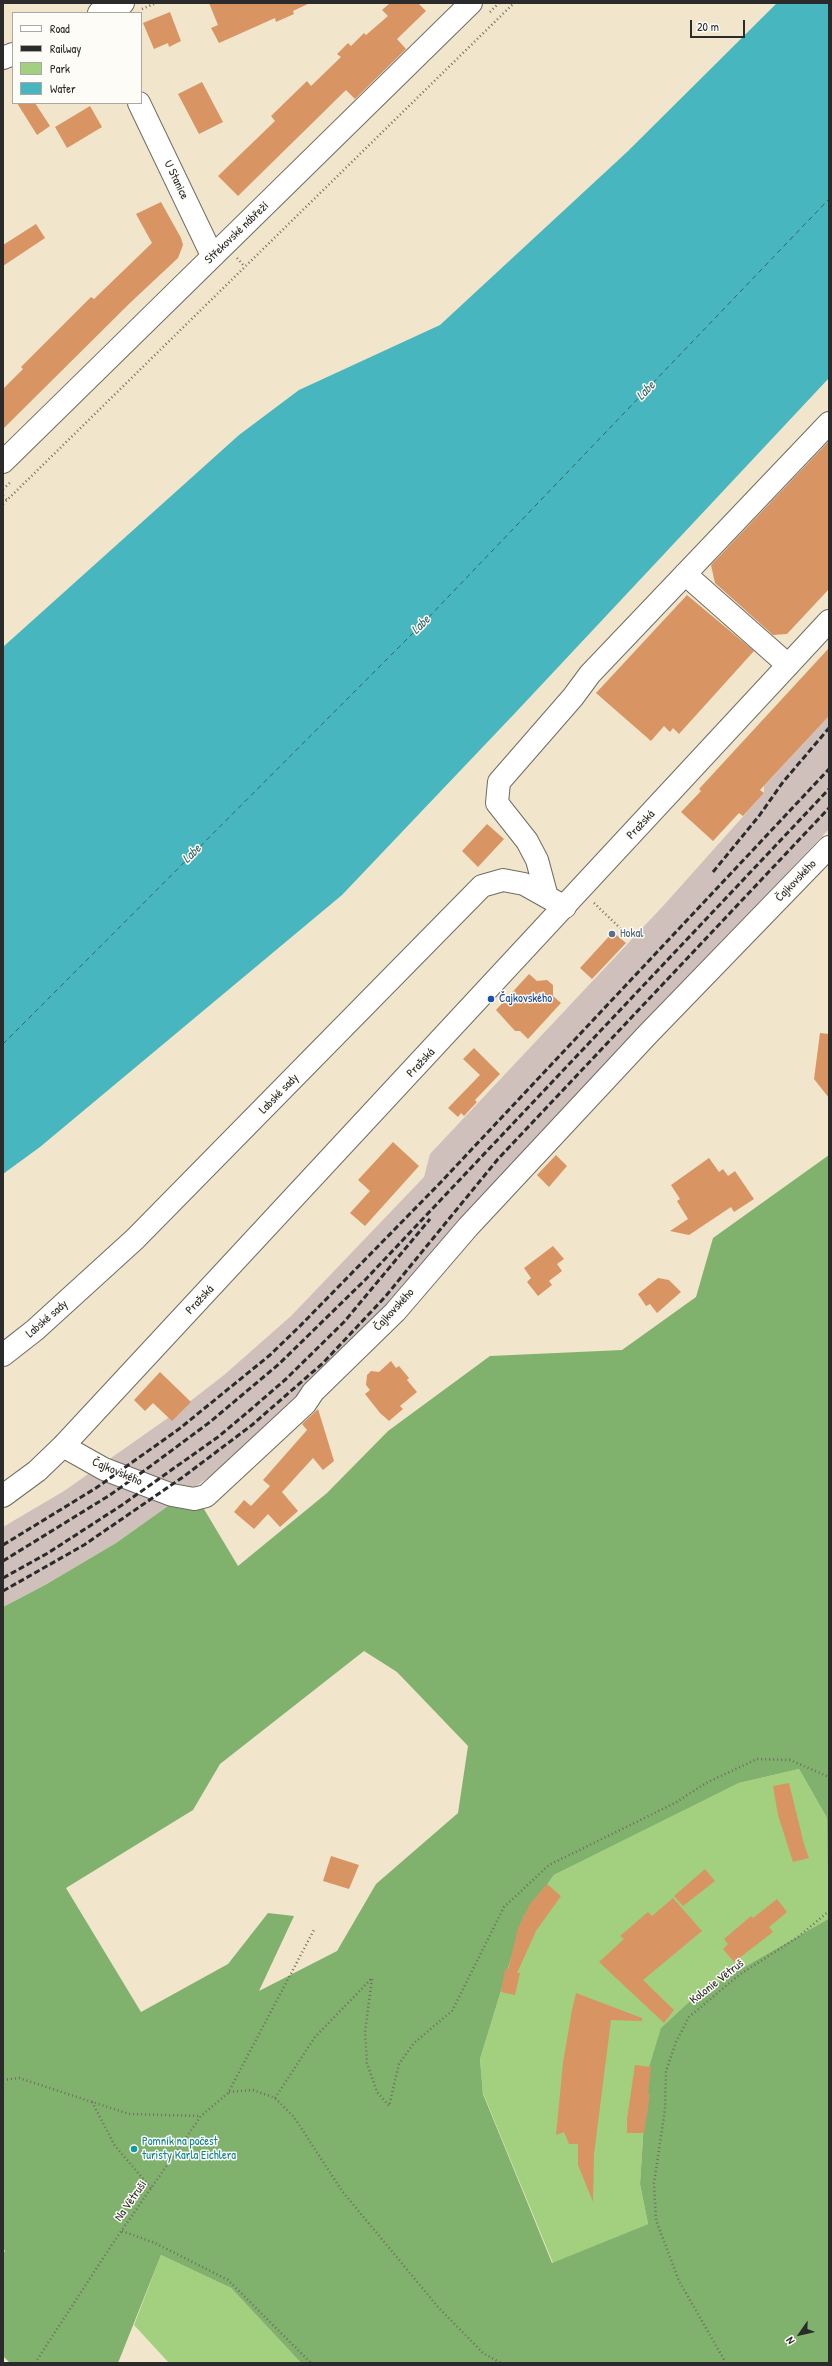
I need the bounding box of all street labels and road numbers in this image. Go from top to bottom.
street label: U Stanice [160,158,192,202]
street label: Střekovské nábřeží [202,199,272,267]
street label: Pražská [624,807,658,843]
street label: Čajkovského [772,857,820,905]
street label: Pražská [404,1045,438,1081]
street label: Labské sady [256,1071,302,1117]
street label: Pražská [183,1282,217,1318]
street label: Čajkovského [371,1286,417,1334]
street label: Labské sady [23,1297,71,1341]
street label: Čajkovského [90,1455,144,1489]
street label: Kolonie Větruš [687,1956,747,2008]
street label: Na Větruši [112,2178,150,2224]

